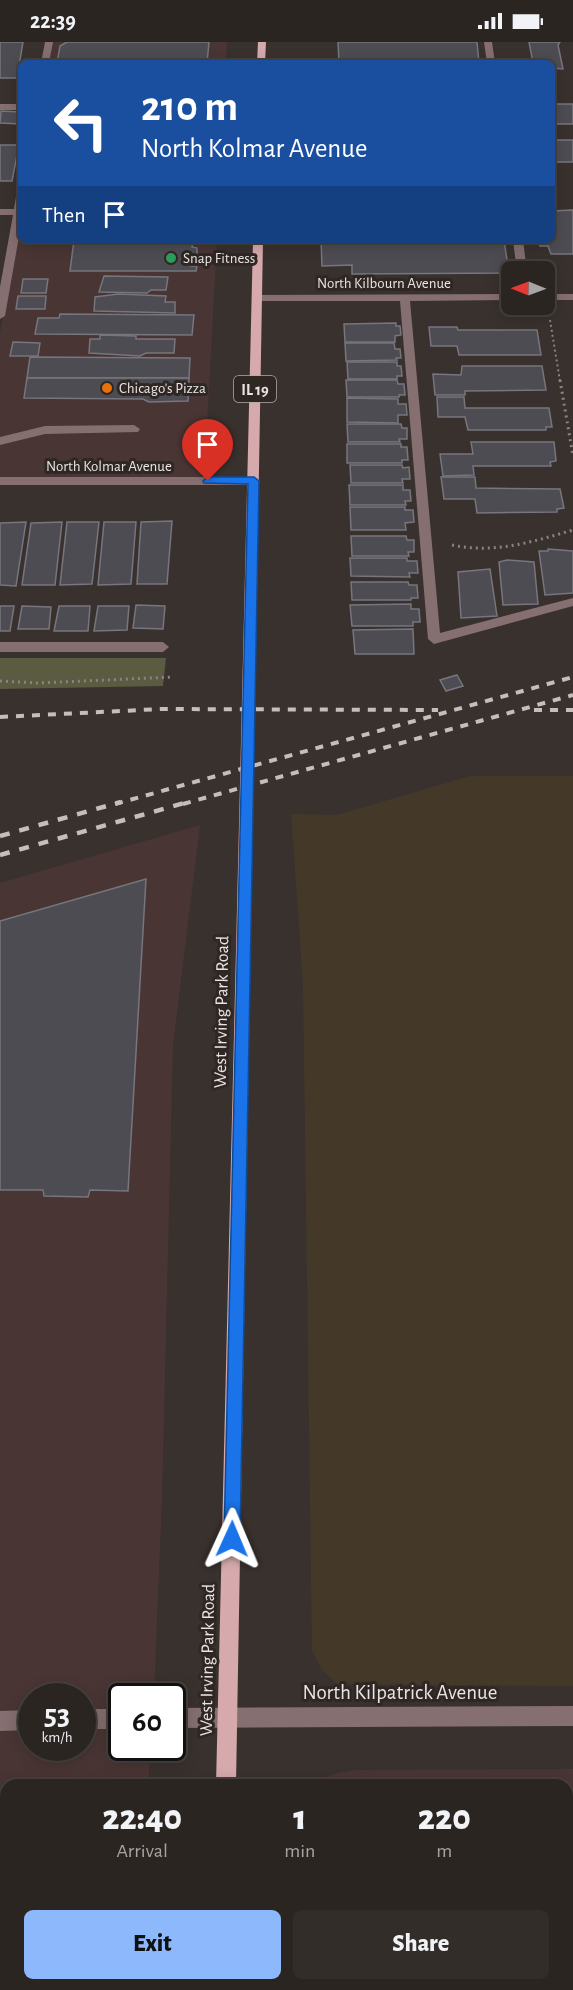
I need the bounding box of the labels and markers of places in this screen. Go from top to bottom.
marker: Snap Fitness [164,251,178,265]
place label: Snap Fitness [183,251,255,266]
marker: Chicago's Pizza [100,381,114,395]
place label: Chicago's Pizza [119,381,206,396]
pin [182,419,233,481]

